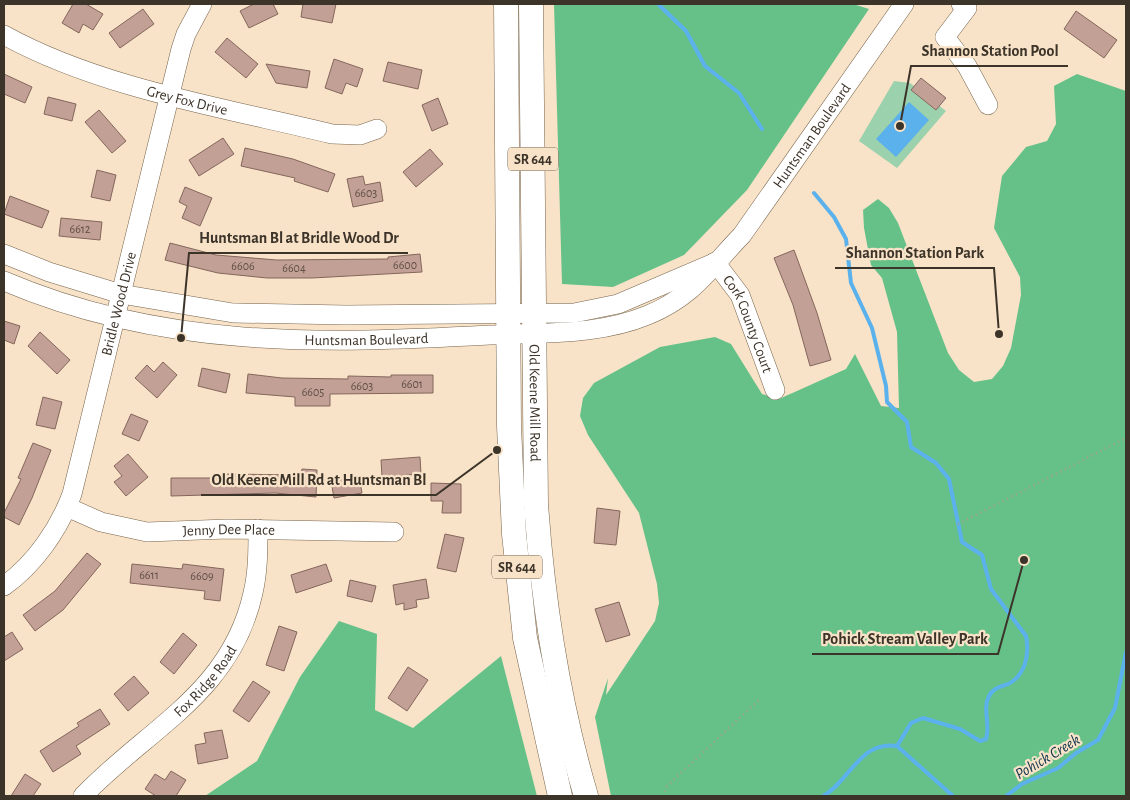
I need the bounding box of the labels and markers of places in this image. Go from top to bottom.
callout: Shannon Station Pool [911,35,1068,66]
callout: Huntsman Bl at Bridle Wood Dr [189,222,408,253]
callout: Shannon Station Park [835,237,994,268]
callout: Old Keene Mill Rd at Huntsman Bl [201,464,436,495]
callout: Pohick Stream Valley Park [812,623,998,654]

